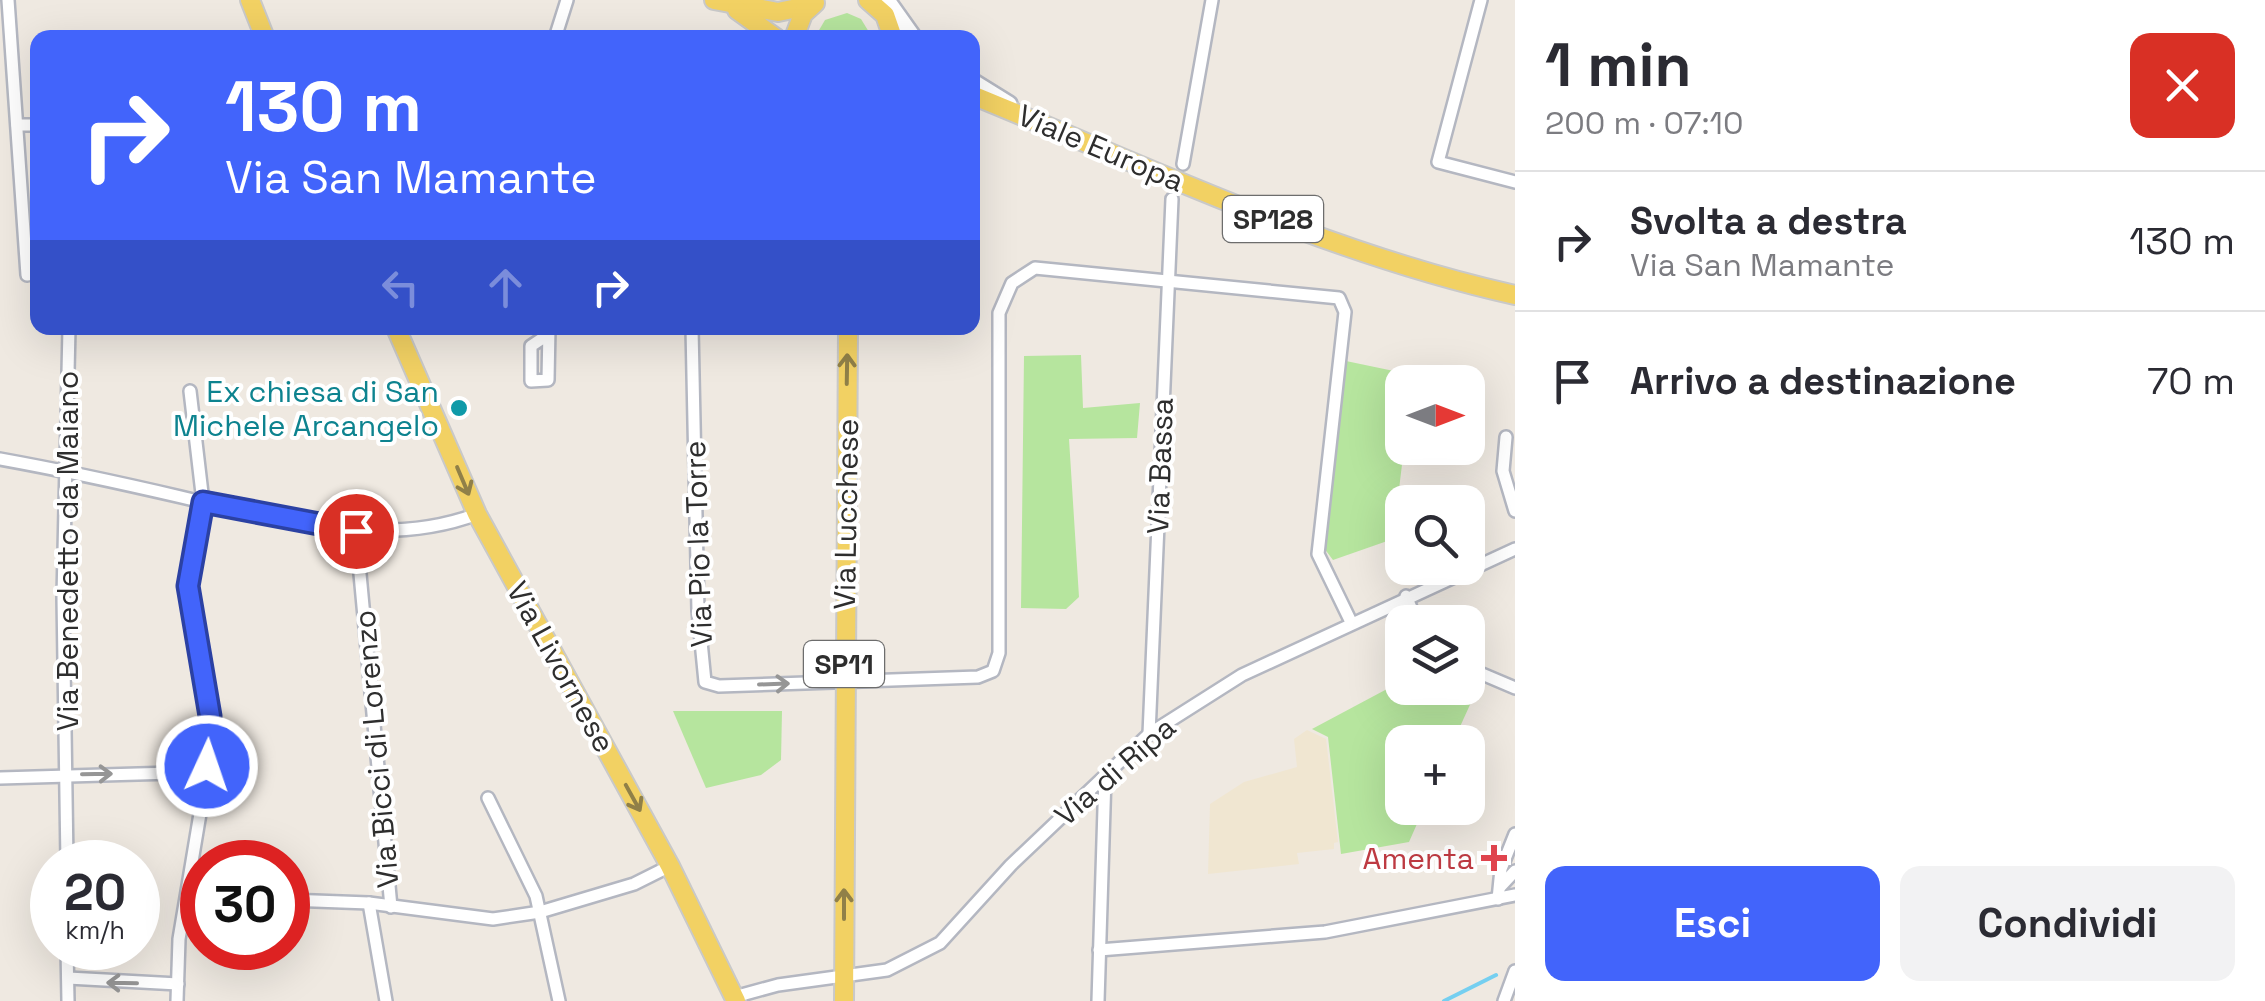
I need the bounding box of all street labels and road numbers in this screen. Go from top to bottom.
street label: Viale Europa [1012,95,1190,201]
road number: SP128 [1223,196,1323,242]
street label: Via Benedetto da Maiano [48,371,87,731]
street label: Via Bassa [1138,397,1182,535]
street label: Via Lucchese [825,418,867,610]
street label: Via Pio la Torre [675,440,721,648]
street label: Via Livornese [498,575,624,759]
street label: Via Bicci di Lorenzo [344,608,408,890]
road number: SP11 [804,641,884,687]
street label: Via di Ripa [1046,708,1184,834]

